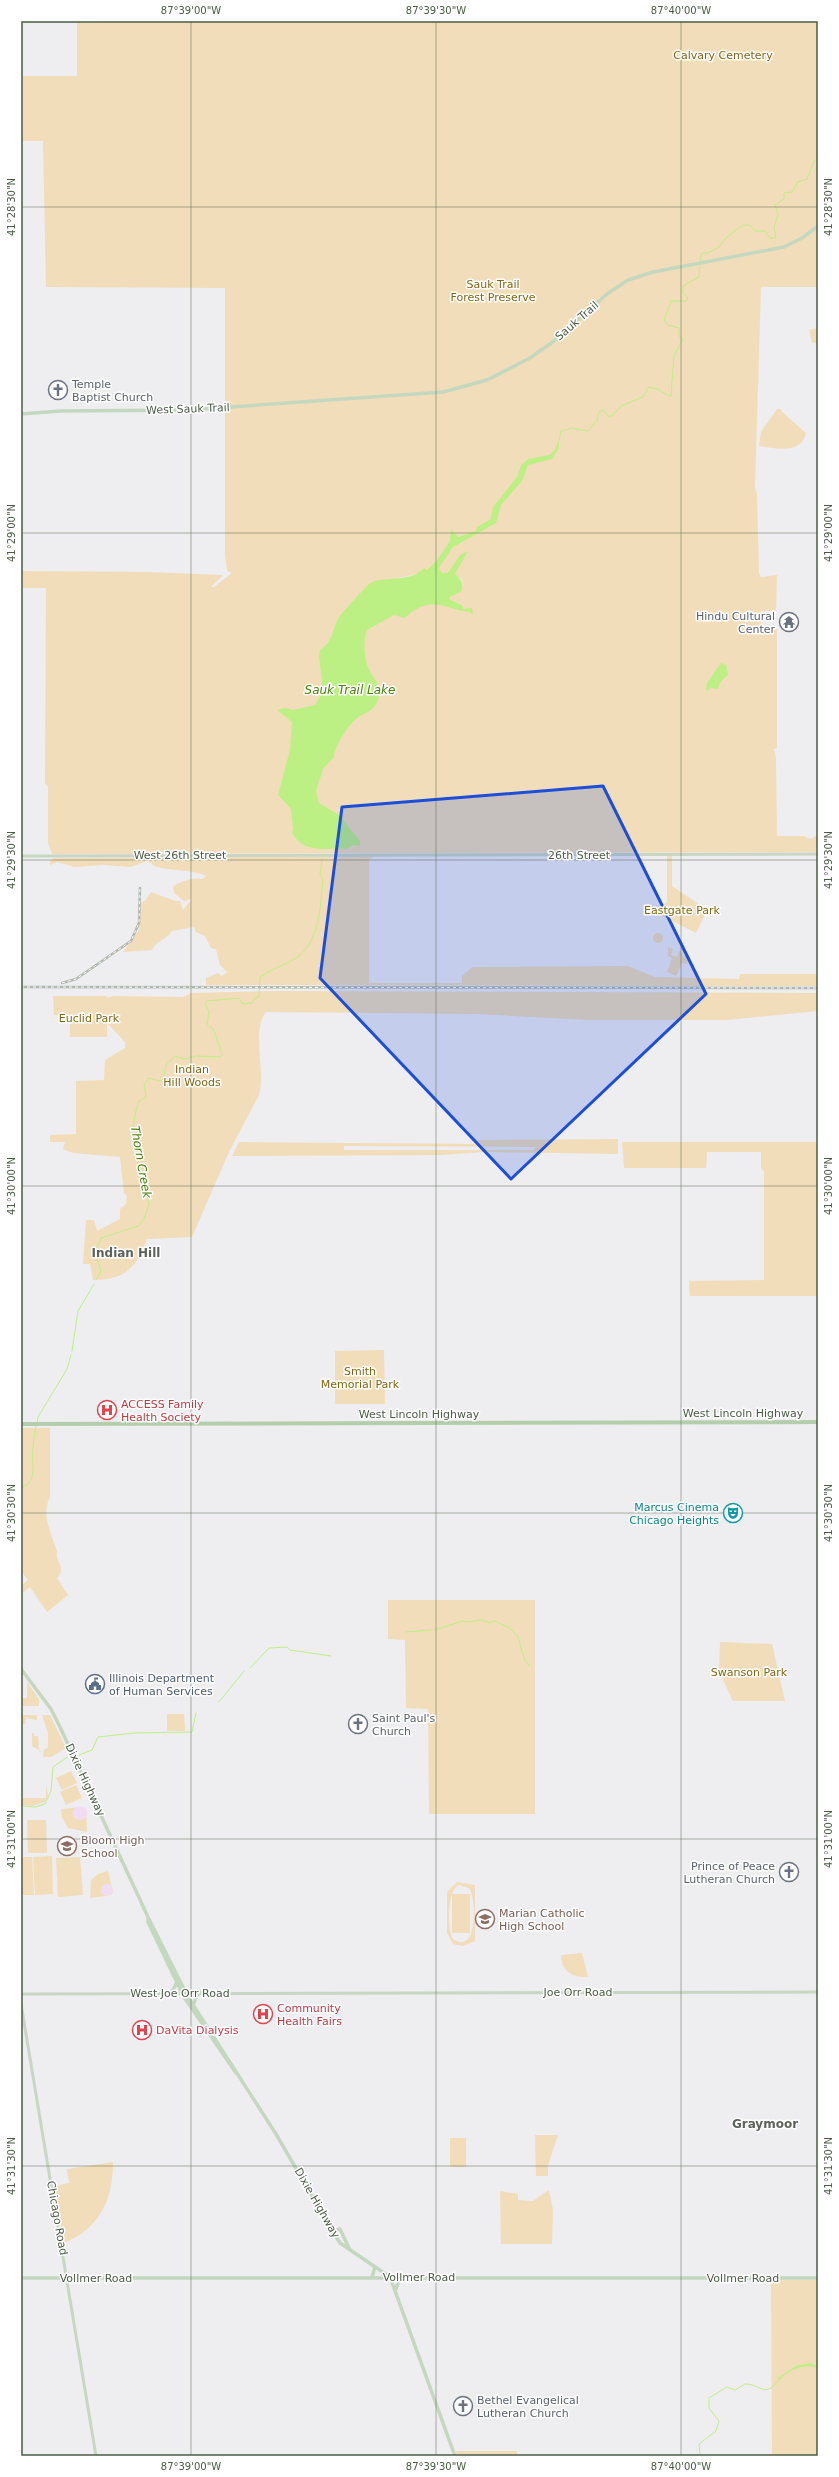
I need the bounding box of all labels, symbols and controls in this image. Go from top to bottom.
text: 87°39'00"W [161,5,221,16]
text: 87°39'30"W [406,5,466,16]
text: 87°40'00"W [651,5,711,16]
park label: Calvary Cemetery [673,49,773,62]
text: 41°28'30"N [6,178,17,236]
text: 41°28'30"N [823,178,834,236]
park label: Sauk Trail Forest Preserve [450,278,536,304]
street label: Sauk Trail [553,299,601,343]
place label: Temple Baptist Church [71,378,153,404]
church icon: Temple Baptist Church [47,379,69,401]
street label: West Sauk Trail [146,401,230,417]
text: 41°29'00"N [6,504,17,562]
text: 41°29'00"N [823,504,834,562]
place label: Hindu Cultural Center [696,610,775,636]
temple icon: Hindu Cultural Center [778,611,800,633]
water label: Sauk Trail Lake [305,683,395,697]
text: 41°29'30"N [6,831,17,889]
text: 41°29'30"N [823,831,834,889]
street label: West 26th Street [134,849,227,862]
street label: 26th Street [548,849,611,862]
park label: Eastgate Park [644,904,721,917]
park label: Euclid Park [59,1012,120,1025]
park label: Indian Hill Woods [163,1063,221,1089]
water label: Thorn Creek [128,1125,154,1201]
text: 41°30'00"N [6,1157,17,1215]
text: 41°30'00"N [823,1157,834,1215]
district label: Indian Hill [92,1246,160,1260]
park label: Smith Memorial Park [321,1365,400,1391]
place label: ACCESS Family Health Society [121,1398,204,1424]
hospital icon: ACCESS Family Health Society [96,1399,118,1421]
street label: West Lincoln Highway [683,1407,804,1420]
street label: West Lincoln Highway [359,1408,480,1421]
text: 41°30'30"N [6,1484,17,1542]
text: 41°30'30"N [823,1484,834,1542]
place label: Marcus Cinema Chicago Heights [629,1501,719,1527]
theatre icon: Marcus Cinema Chicago Heights [722,1502,744,1524]
park label: Swanson Park [711,1666,788,1679]
place label: Illinois Department of Human Services [109,1672,215,1698]
public building icon: Illinois Department of Human Services [84,1673,106,1695]
place label: Saint Paul's Church [372,1712,435,1738]
church icon: Saint Paul's Church [347,1713,369,1735]
street label: Dixie Highway [62,1742,108,1819]
text: 41°31'00"N [6,1810,17,1868]
text: 41°31'00"N [823,1810,834,1868]
place label: Bloom High School [81,1834,145,1860]
school or university icon: Bloom High School [56,1835,78,1857]
place label: Prince of Peace Lutheran Church [683,1860,775,1886]
church icon: Prince of Peace Lutheran Church [778,1861,800,1883]
place label: Marian Catholic High School [499,1907,585,1933]
school or university icon: Marian Catholic High School [474,1908,496,1930]
street label: Joe Orr Road [543,1986,612,1999]
street label: West Joe Orr Road [130,1987,230,2000]
place label: Community Health Fairs [277,2002,342,2028]
hospital icon: Community Health Fairs [252,2003,274,2025]
hospital icon: DaVita Dialysis [131,2019,153,2041]
place label: DaVita Dialysis [156,2024,239,2037]
district label: Graymoor [732,2117,798,2131]
text: 41°31'30"N [6,2137,17,2195]
text: 41°31'30"N [823,2137,834,2195]
street label: Dixie Highway [292,2166,343,2241]
street label: Chicago Road [44,2180,70,2256]
street label: Vollmer Road [383,2271,455,2284]
street label: Vollmer Road [60,2272,132,2285]
street label: Vollmer Road [707,2272,779,2285]
place label: Bethel Evangelical Lutheran Church [477,2394,579,2420]
church icon: Bethel Evangelical Lutheran Church [452,2395,474,2417]
text: 87°39'00"W [161,2461,221,2472]
text: 87°39'30"W [406,2461,466,2472]
text: 87°40'00"W [651,2461,711,2472]

